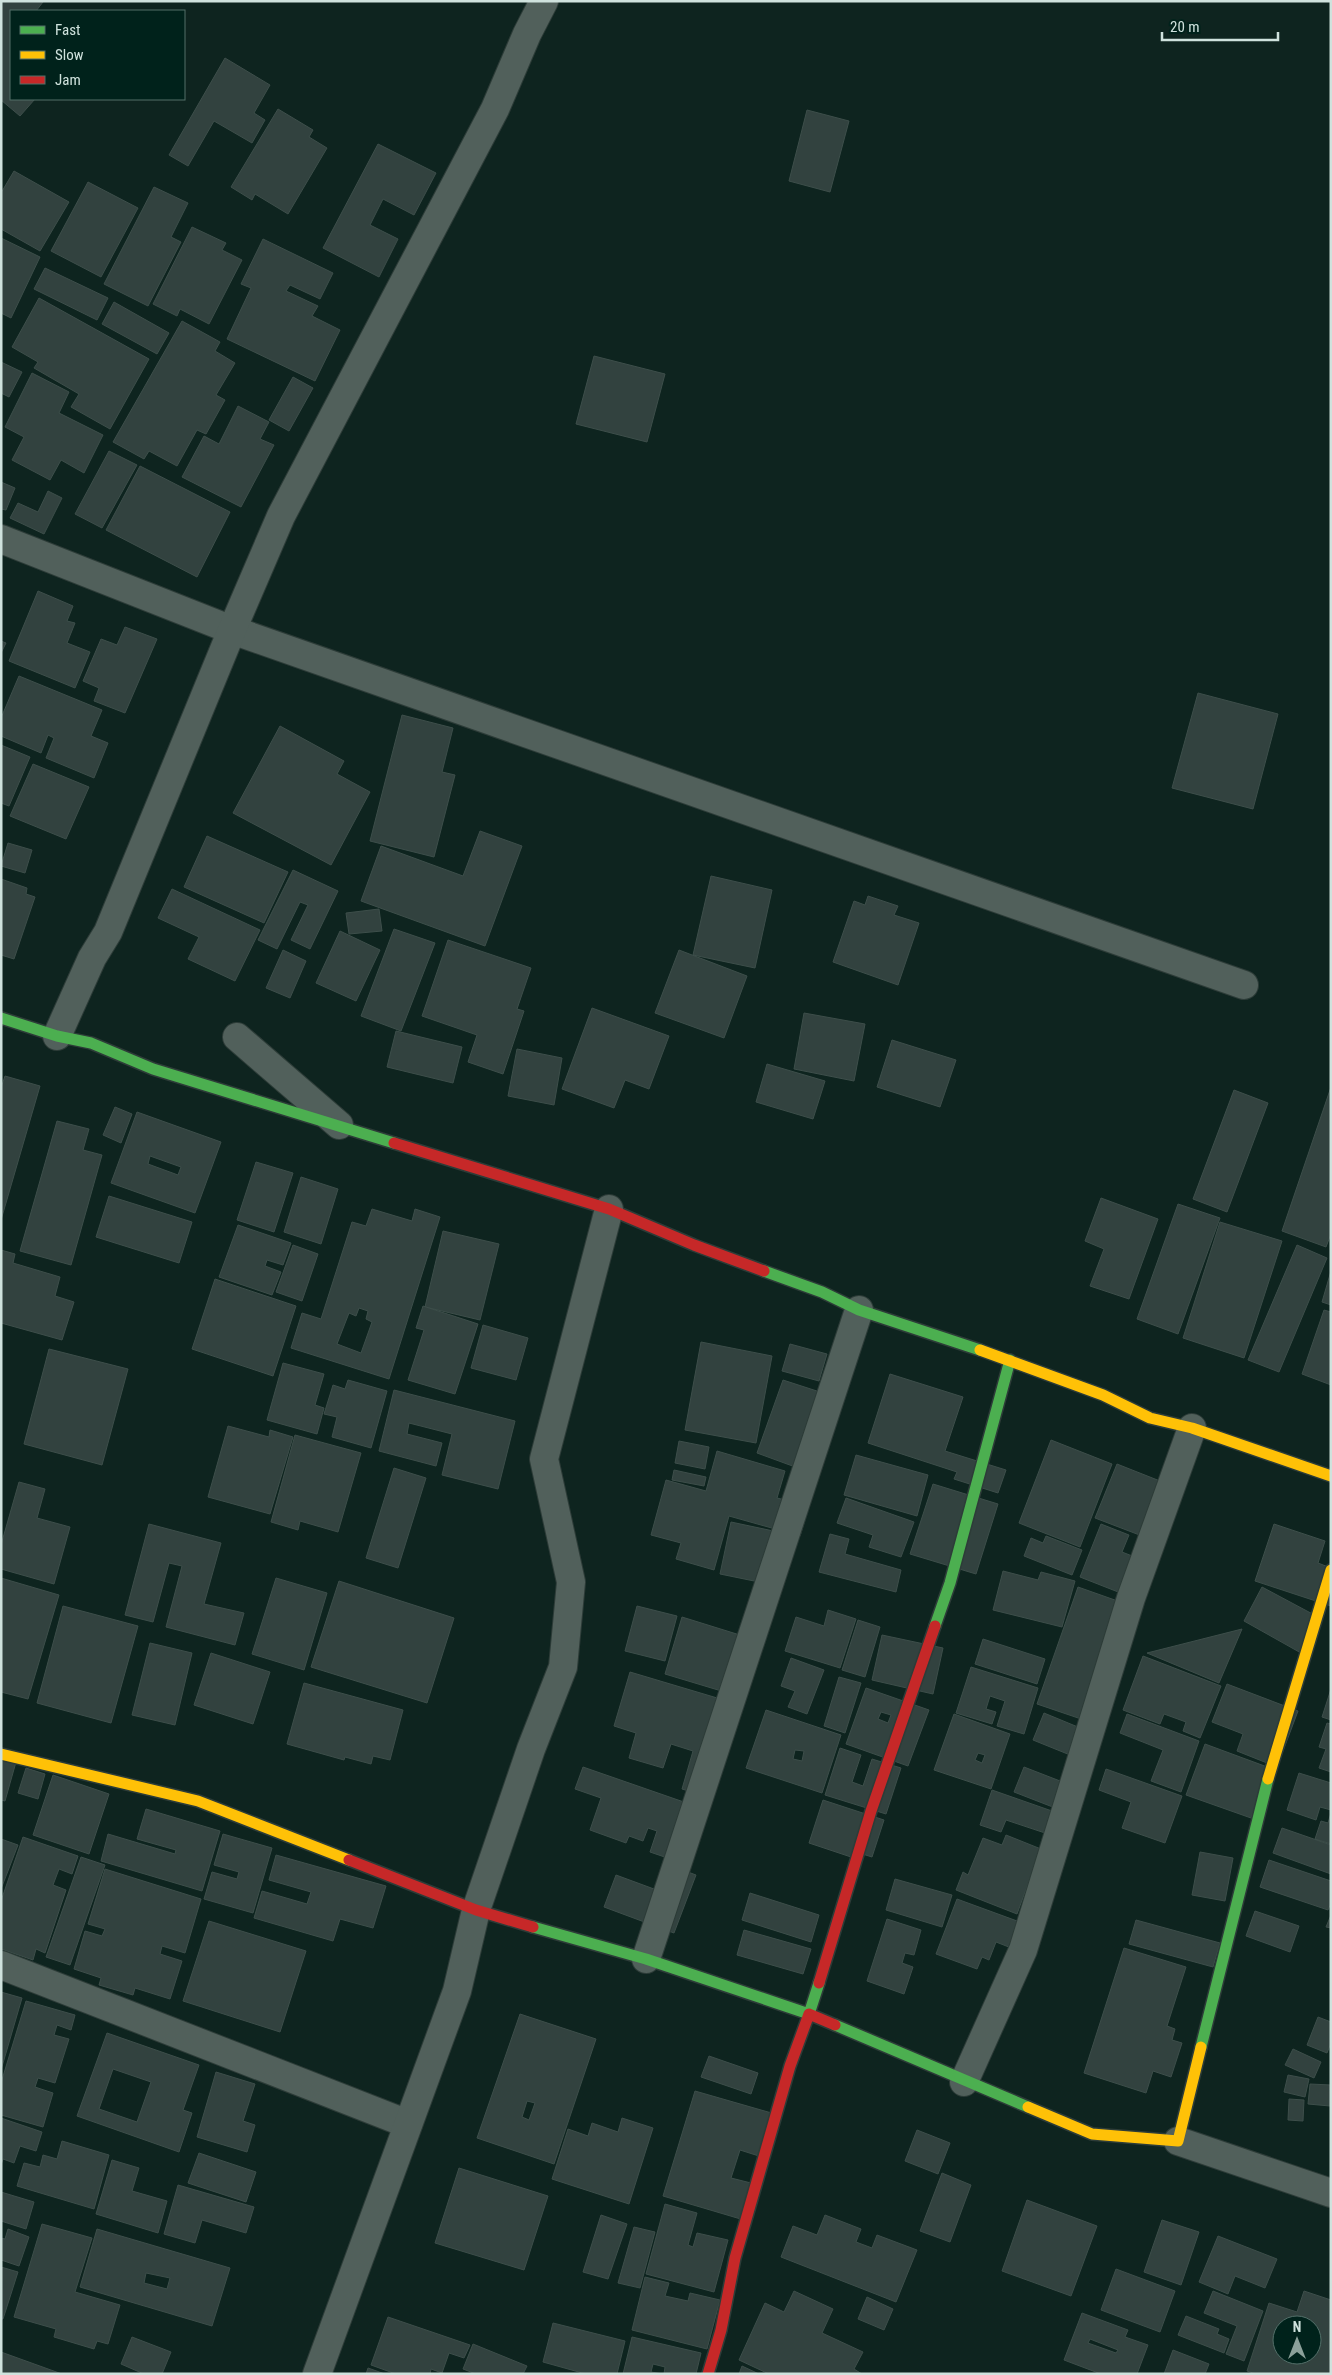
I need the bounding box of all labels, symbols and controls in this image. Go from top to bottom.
legend [10,10,185,100]
scale bar [1162,10,1278,42]
text: 20 m [1170,18,1200,36]
text: Fast [55,21,80,39]
text: Slow [55,46,84,64]
text: Jam [55,71,81,89]
north arrow [1272,2315,1322,2365]
text: N [1293,2319,1301,2335]

